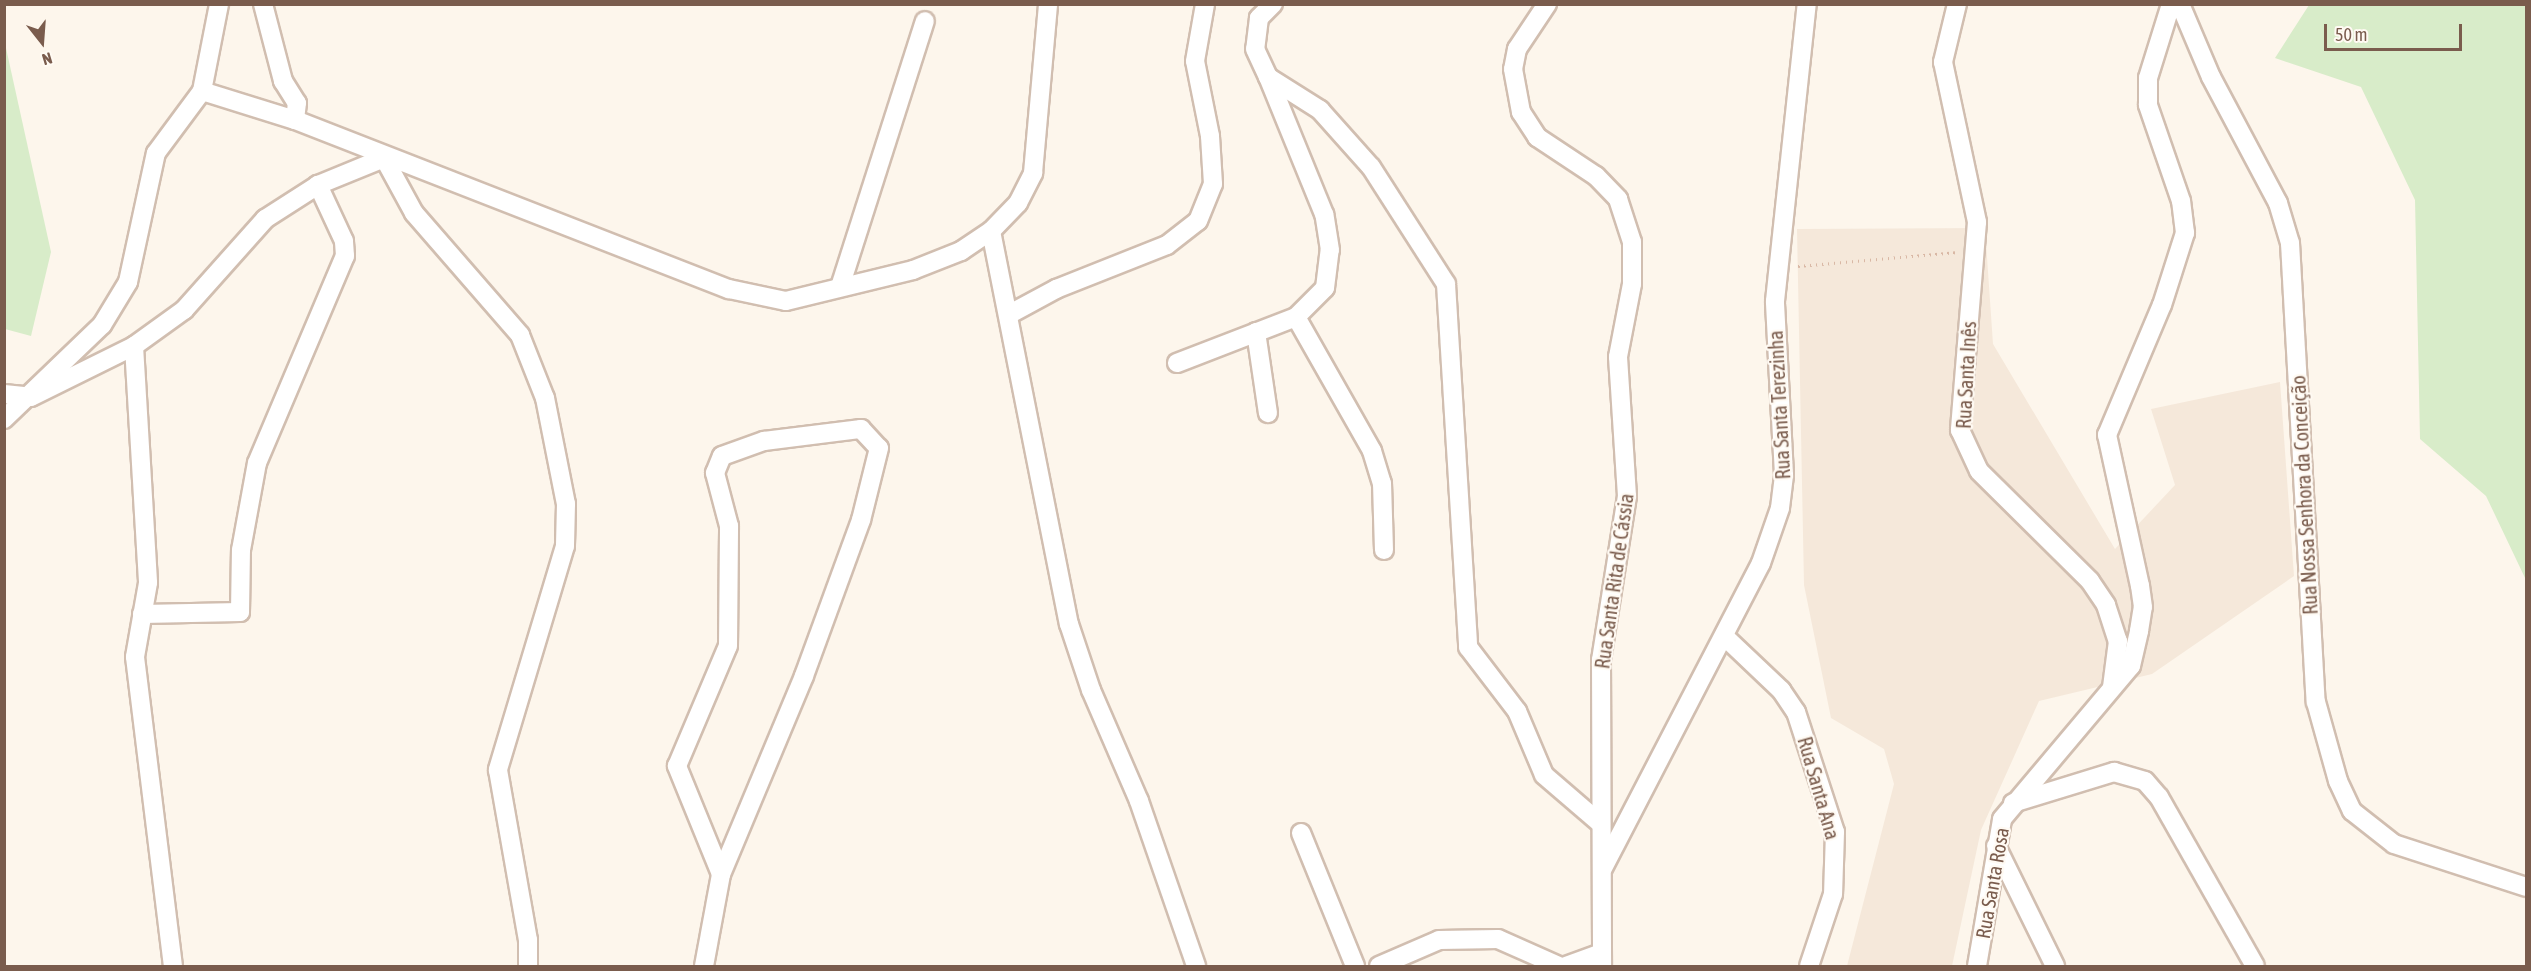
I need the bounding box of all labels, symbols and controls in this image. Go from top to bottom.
north arrow [12,12,72,72]
scale bar [2327,12,2465,50]
text: 50 m [2335,24,2367,45]
text: N [40,49,54,69]
street label: Rua Santa Inês [1951,321,1981,429]
street label: Rua Santa Terezinha [1763,330,1795,480]
street label: Rua Nossa Senhora da Conceição [2286,375,2322,615]
street label: Rua Santa Rita de Cássia [1590,492,1638,670]
street label: Rua Santa Ana [1793,734,1845,842]
street label: Rua Santa Rosa [1970,825,2014,941]

